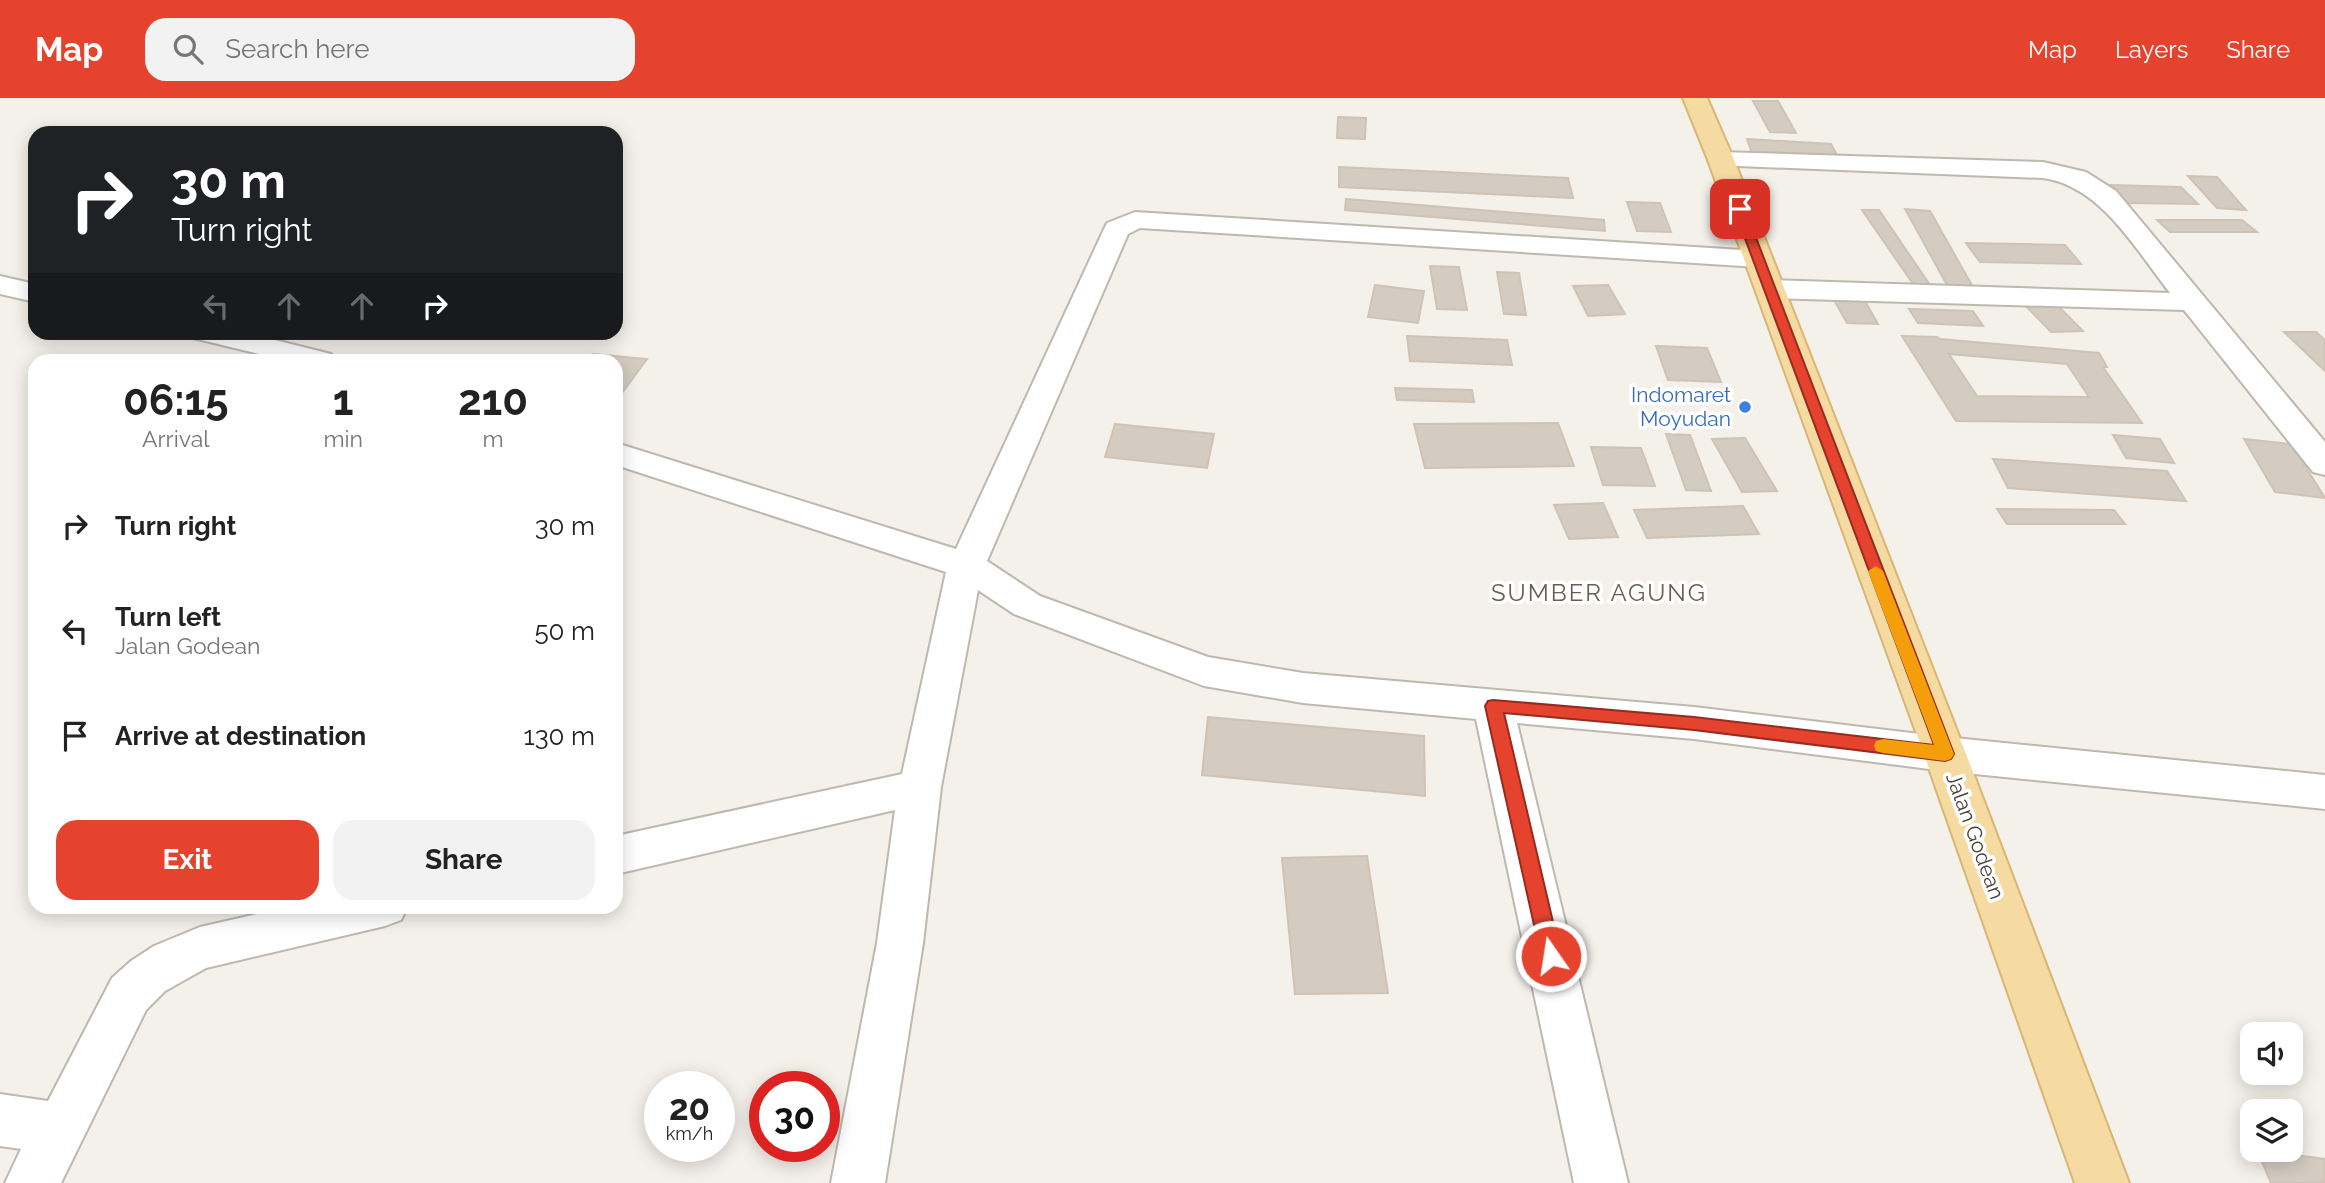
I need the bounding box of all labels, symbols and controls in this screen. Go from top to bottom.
search box [145,18,635,81]
text: Map [35,30,103,69]
icon: search [169,30,207,68]
text: Search here [225,34,370,64]
text: Map [2028,35,2077,64]
text: Layers [2115,35,2188,64]
text: Share [2226,35,2290,64]
text: 30 m [171,152,286,209]
icon: right [56,154,147,245]
pin [1710,179,1770,239]
icon: arrive [1721,190,1759,228]
text: Turn right [171,211,312,248]
icon: left [197,287,235,325]
icon: ahead [270,287,308,325]
icon: ahead [343,287,381,325]
icon: right [416,287,454,325]
text: 06:15 [123,376,229,425]
text: 1 [333,376,354,425]
text: 210 [458,376,528,425]
place label: Indomaret Moyudan [1631,382,1731,431]
marker: Indomaret Moyudan [1737,399,1753,415]
text: Arrival [142,425,209,452]
text: min [323,425,363,452]
text: m [482,425,504,452]
icon: right [56,507,94,545]
text: Turn right [115,511,236,541]
text: 30 m [535,511,595,541]
district label: SUMBER AGUNG [1491,578,1707,607]
text: Turn left [115,602,221,632]
icon: left [56,612,94,650]
text: 50 m [534,616,595,646]
text: Jalan Godean [115,632,260,659]
icon: arrive [56,717,94,755]
text: Arrive at destination [115,721,366,751]
text: 130 m [524,721,595,751]
street label: Jalan Godean [1941,769,2010,902]
button: Exit [56,820,319,900]
button: Share [333,820,595,900]
position arrow [1514,919,1588,993]
map controls [2240,1022,2303,1162]
button: sound [2240,1022,2303,1085]
speed limit sign: 30 [749,1071,840,1162]
text: 20 [669,1087,710,1128]
button: layers [2240,1099,2303,1162]
text: km/h [666,1123,713,1144]

